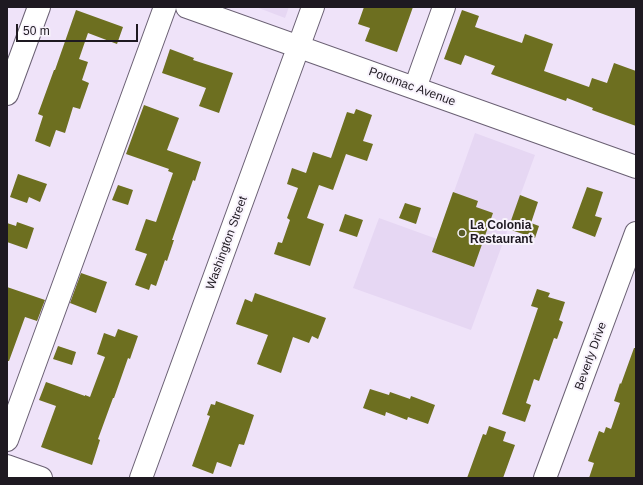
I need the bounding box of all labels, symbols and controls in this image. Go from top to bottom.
scale bar [18,16,140,42]
text: 50 m [23,24,50,38]
street label: Potomac Avenue [367,65,457,109]
street label: Washington Street [203,194,251,292]
place label: La Colonia Restaurant [470,219,533,247]
marker: La Colonia Restaurant [457,228,467,238]
street label: Beverly Drive [572,320,610,392]

